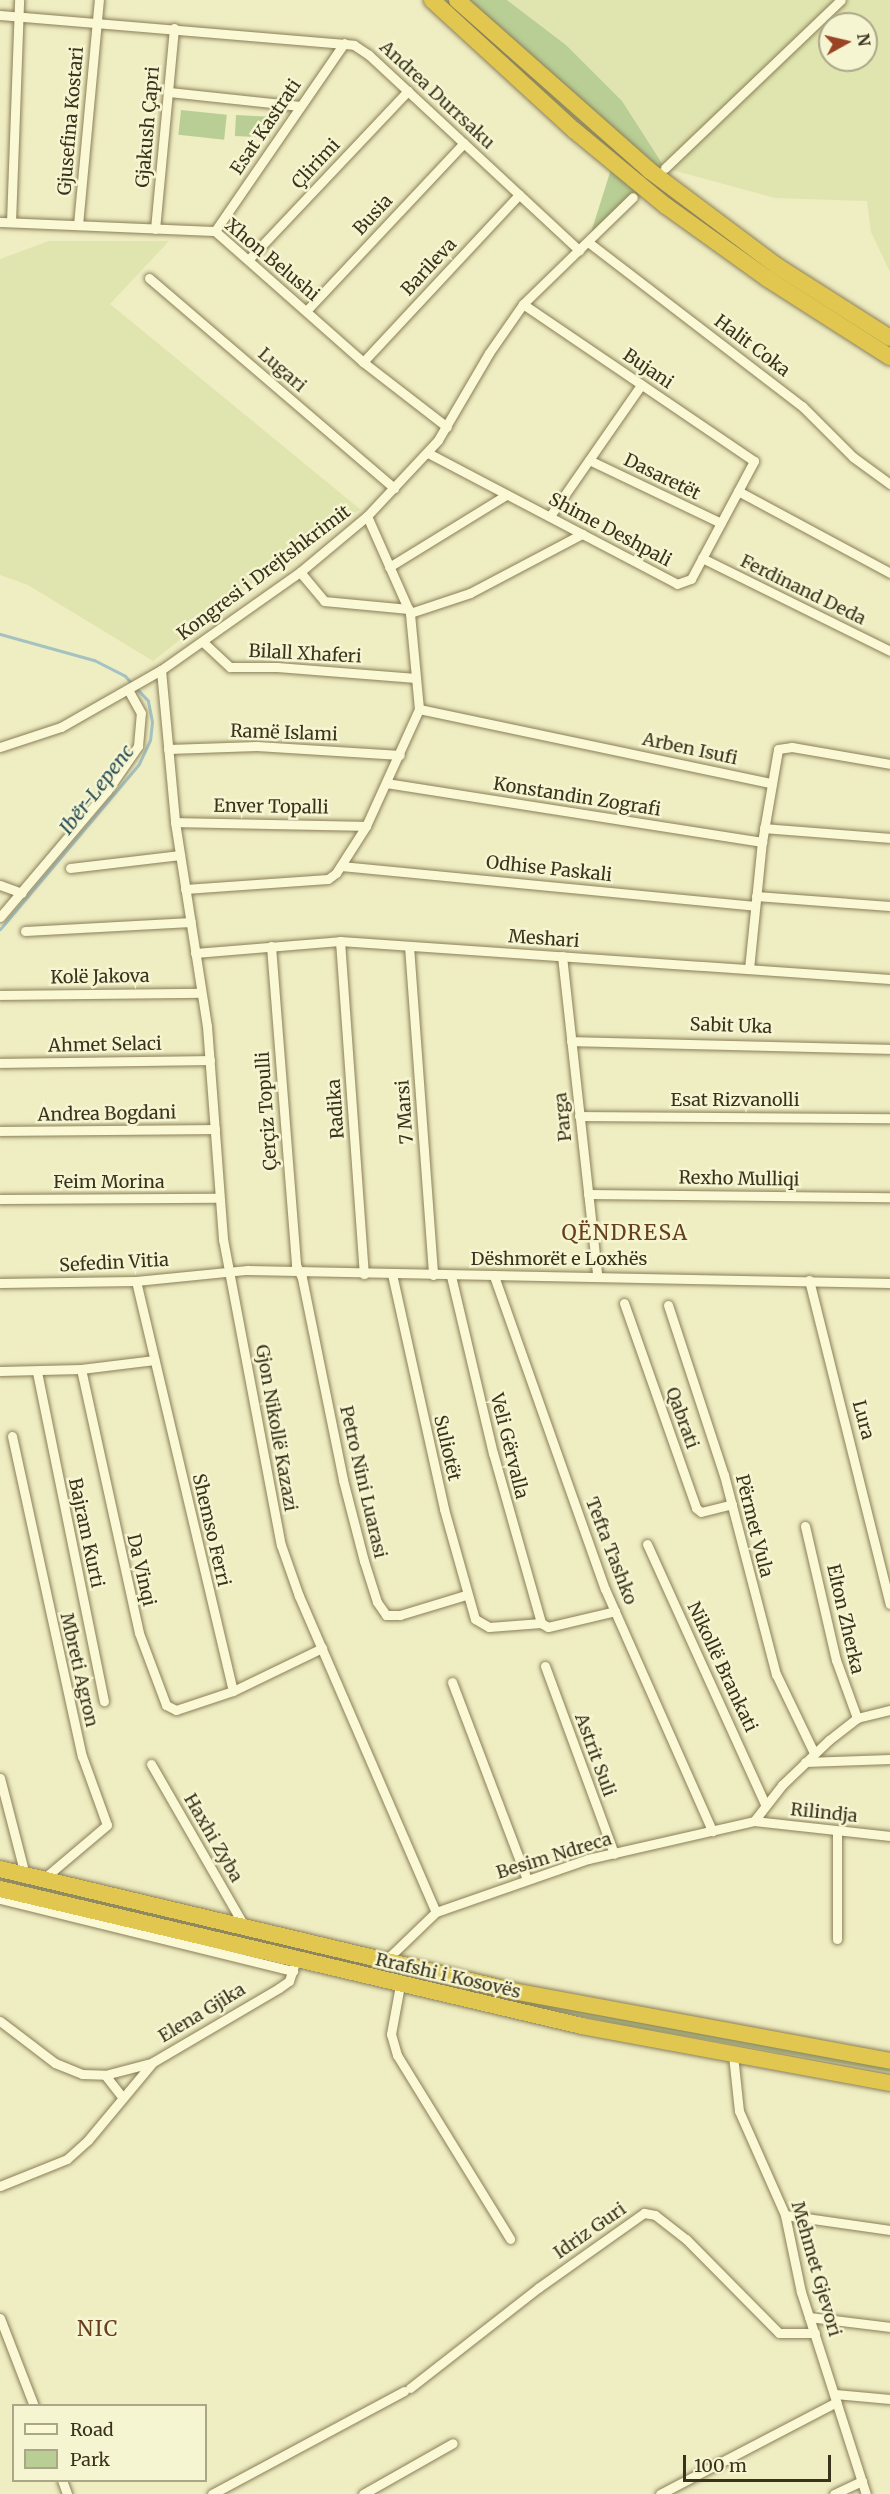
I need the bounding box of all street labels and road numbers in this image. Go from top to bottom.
street label: Andrea Durrsaku [375,36,499,154]
street label: Gjusefina Kostari [54,46,88,196]
street label: Gjakush Çapri [132,66,164,188]
street label: Esat Kastrati [226,75,306,179]
street label: Çlirimi [287,134,345,194]
street label: Busia [349,190,397,240]
street label: Xhon Belushi [220,214,324,306]
street label: Barileva [397,234,461,300]
street label: Halit Coka [710,310,794,382]
street label: Lugari [254,343,310,397]
street label: Bujani [619,344,677,394]
street label: Dasaretët [620,449,704,505]
street label: Shime Deshpali [545,489,675,571]
street label: Kongresi i Drejtshkrimit [173,501,355,645]
street label: Ferdinand Deda [737,550,869,630]
street label: Bilall Xhaferi [248,640,362,668]
street label: Ramë Islami [230,720,338,746]
street label: Arben Isufi [640,728,740,770]
street label: Konstandin Zografi [492,773,662,821]
street label: Enver Topalli [213,795,329,819]
street label: Odhise Paskali [485,852,613,886]
street label: Meshari [508,926,580,952]
street label: Kolë Jakova [50,965,150,989]
street label: Sabit Uka [689,1014,773,1038]
street label: Ahmet Selaci [48,1033,162,1057]
street label: Çerçiz Topulli [252,1051,282,1171]
street label: Radika [323,1078,349,1140]
street label: 7 Marsi [392,1079,418,1145]
street label: Esat Rizvanolli [671,1089,799,1111]
street label: Parga [550,1091,576,1143]
street label: Andrea Bogdani [37,1102,177,1126]
street label: Rexho Mulliqi [678,1167,800,1191]
street label: Feim Morina [53,1171,165,1193]
street label: Dëshmorët e Loxhës [471,1248,647,1270]
street label: Sefedin Vitia [59,1249,169,1277]
street label: Gjon Nikollë Kazazi [251,1343,301,1513]
street label: Qabrati [661,1384,703,1452]
street label: Veli Gërvalla [485,1391,533,1501]
street label: Lura [847,1398,879,1442]
street label: Petro Nini Luarasi [335,1404,391,1560]
street label: Suliotët [429,1413,465,1483]
street label: Shemso Ferri [188,1471,234,1589]
street label: Përmet Vula [731,1472,777,1580]
street label: Bajram Kurti [64,1476,108,1590]
street label: Tefta Tashko [581,1494,641,1608]
street label: Da Vinqi [122,1532,160,1608]
street label: Elton Zherka [822,1562,868,1676]
street label: Nikollë Brankati [682,1599,762,1735]
street label: Mbreti Agron [55,1611,103,1729]
street label: Astrit Suli [570,1711,620,1799]
street label: Haxhi Zyba [179,1790,247,1886]
street label: Rilindja [789,1799,859,1827]
street label: Besim Ndreca [494,1828,614,1884]
street label: Rrafshi i Kosovës [373,1949,523,2003]
street label: Elena Gjika [155,1979,249,2047]
street label: Idriz Guri [550,2198,630,2264]
street label: Mehmet Gjevori [786,2199,846,2339]

